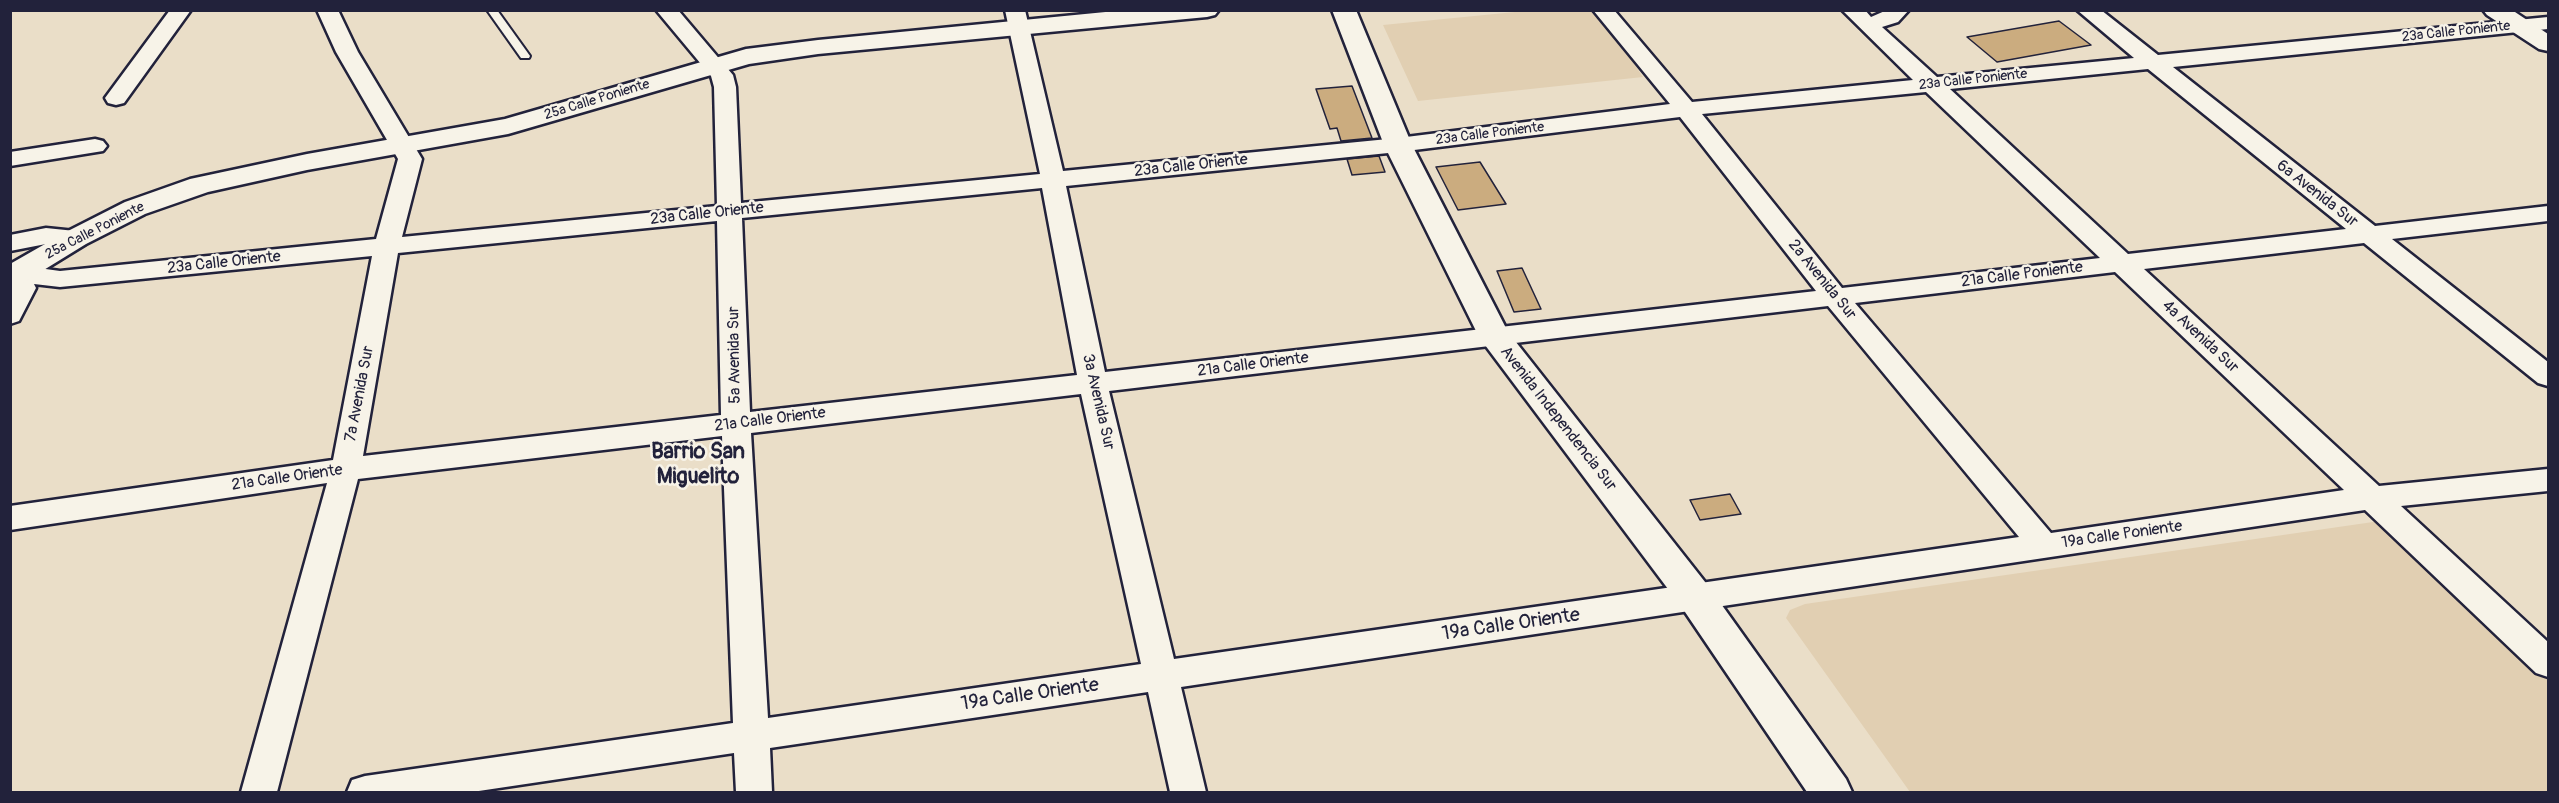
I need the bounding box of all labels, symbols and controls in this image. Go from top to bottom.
street label: 23a Calle Poniente [2401,18,2511,46]
street label: 23a Calle Poniente [1918,66,2028,94]
street label: 25a Calle Poniente [542,76,652,124]
street label: 23a Calle Poniente [1435,119,1545,149]
street label: 23a Calle Oriente [1133,150,1249,182]
street label: 6a Avenida Sur [2272,156,2362,232]
street label: 23a Calle Oriente [649,198,765,230]
street label: 25a Calle Poniente [43,199,147,263]
street label: 2a Avenida Sur [1784,236,1860,324]
street label: 23a Calle Oriente [166,247,282,279]
street label: 21a Calle Poniente [1960,258,2084,292]
street label: 4a Avenida Sur [2158,297,2242,377]
street label: 5a Avenida Sur [725,306,745,404]
street label: Avenida Independencia Sur [1496,343,1620,495]
street label: 7a Avenida Sur [341,344,379,444]
street label: 21a Calle Oriente [1196,349,1310,381]
street label: 3a Avenida Sur [1078,352,1118,452]
street label: 21a Calle Oriente [713,404,827,436]
district label: Barrio San Miguelito [651,439,745,490]
street label: 21a Calle Oriente [230,461,344,495]
street label: 19a Calle Poniente [2060,517,2184,553]
street label: 19a Calle Oriente [1440,603,1582,647]
street label: 19a Calle Oriente [959,673,1101,717]

